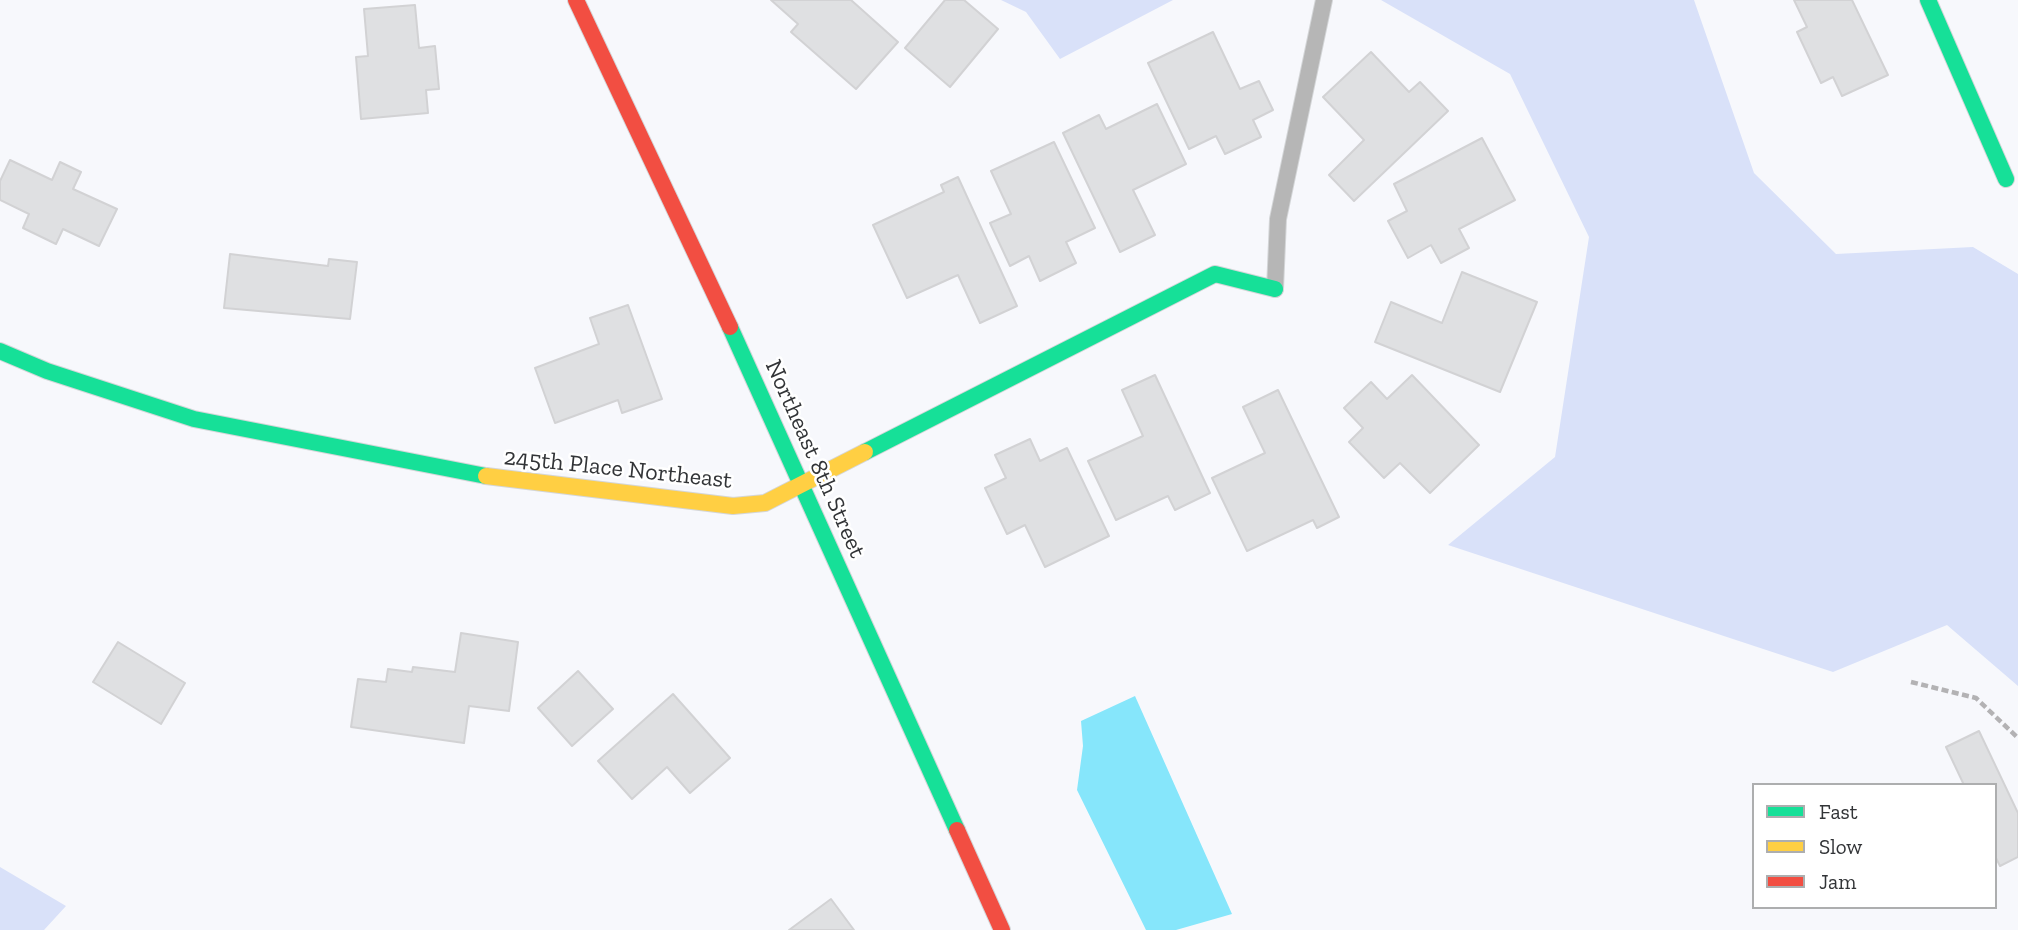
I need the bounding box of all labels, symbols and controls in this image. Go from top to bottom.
street label: Northeast 8th Street [758,356,872,562]
street label: 245th Place Northeast [503,443,733,495]
legend [1752,783,1997,909]
text: Fast [1819,799,1858,824]
text: Slow [1819,834,1862,859]
text: Jam [1819,869,1856,894]

